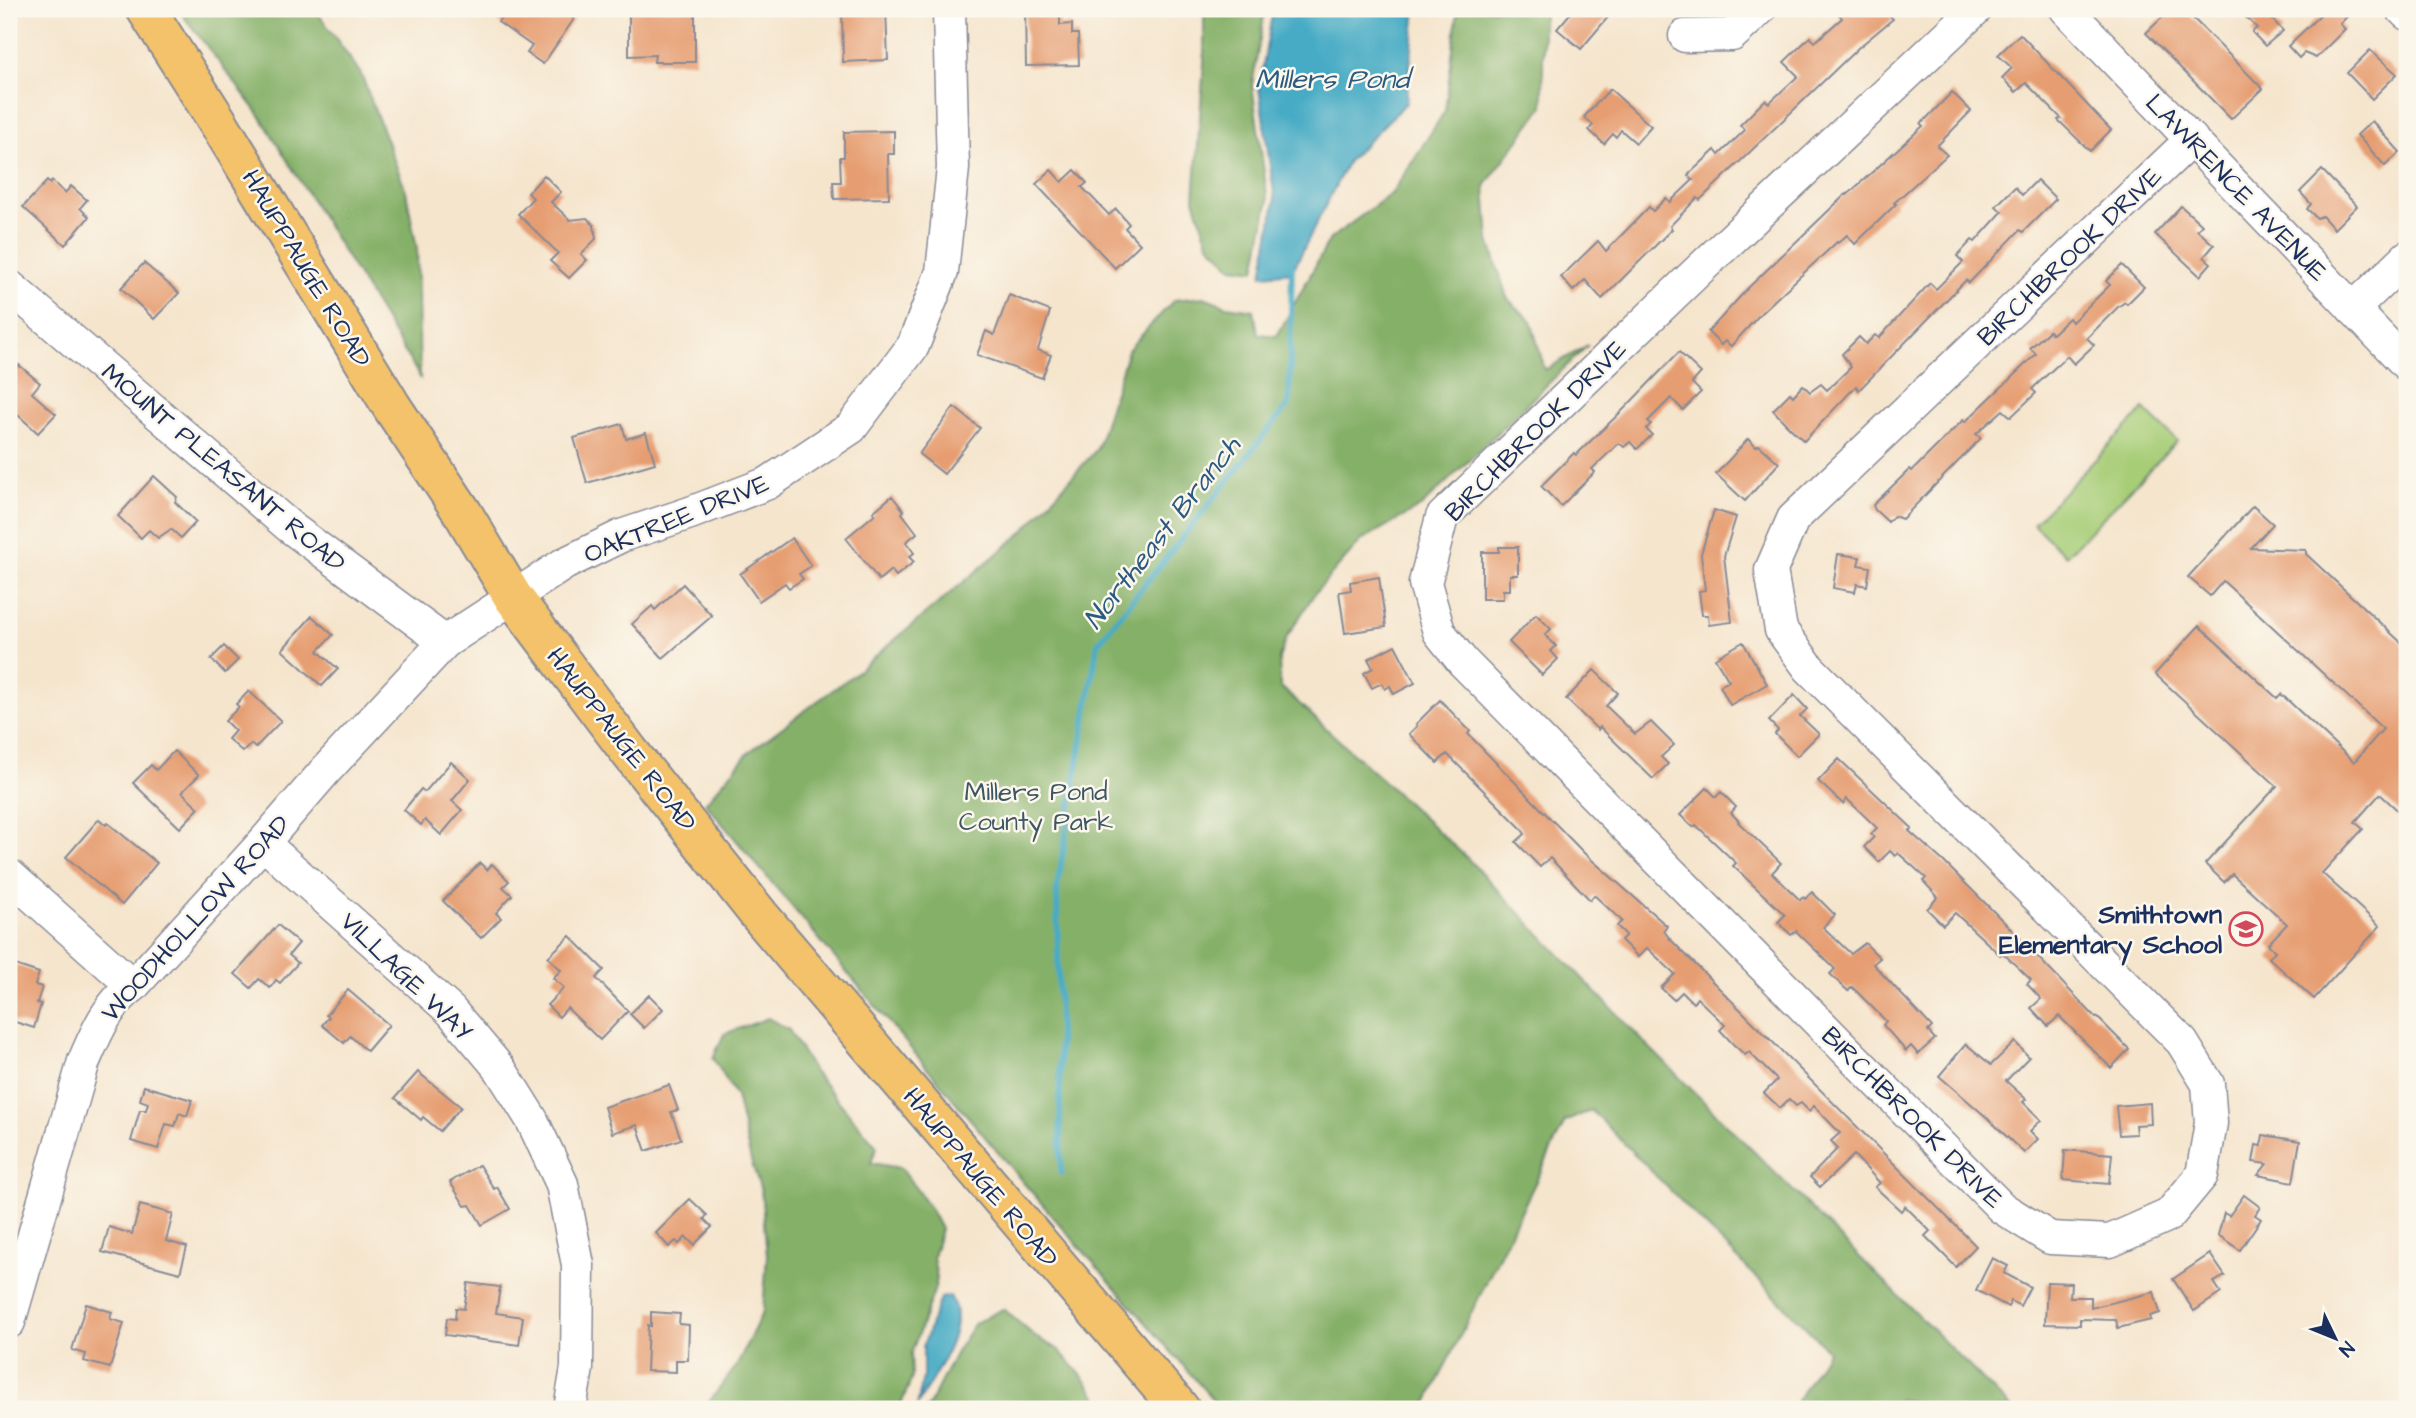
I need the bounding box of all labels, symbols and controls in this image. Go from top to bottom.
water label: Millers Pond [1255,60,1415,99]
street label: LAWRENCE AVENUE [2137,86,2335,289]
street label: BIRCHBROOK DRIVE [1969,159,2170,354]
street label: HAUPPAUGE ROAD [233,163,380,374]
street label: BIRCHBROOK DRIVE [1437,332,1635,530]
street label: MOUNT PLEASANT ROAD [94,355,353,581]
water label: Northeast Branch [1074,427,1251,638]
street label: OAKTREE DRIVE [578,465,774,572]
street label: HAUPPAUGE ROAD [538,640,705,839]
park label: Millers Pond County Park [959,774,1113,842]
street label: WOODHOLLOW ROAD [93,807,299,1030]
place label: Smithtown Elementary School [1999,897,2222,966]
street label: VILLAGE WAY [332,904,481,1049]
school or university icon: Smithtown Elementary School [2227,910,2265,948]
street label: BIRCHBROOK DRIVE [1813,1019,2011,1217]
street label: HAUPPAUGE ROAD [894,1080,1066,1275]
north arrow [2300,1302,2370,1372]
text: N [2332,1335,2360,1362]

